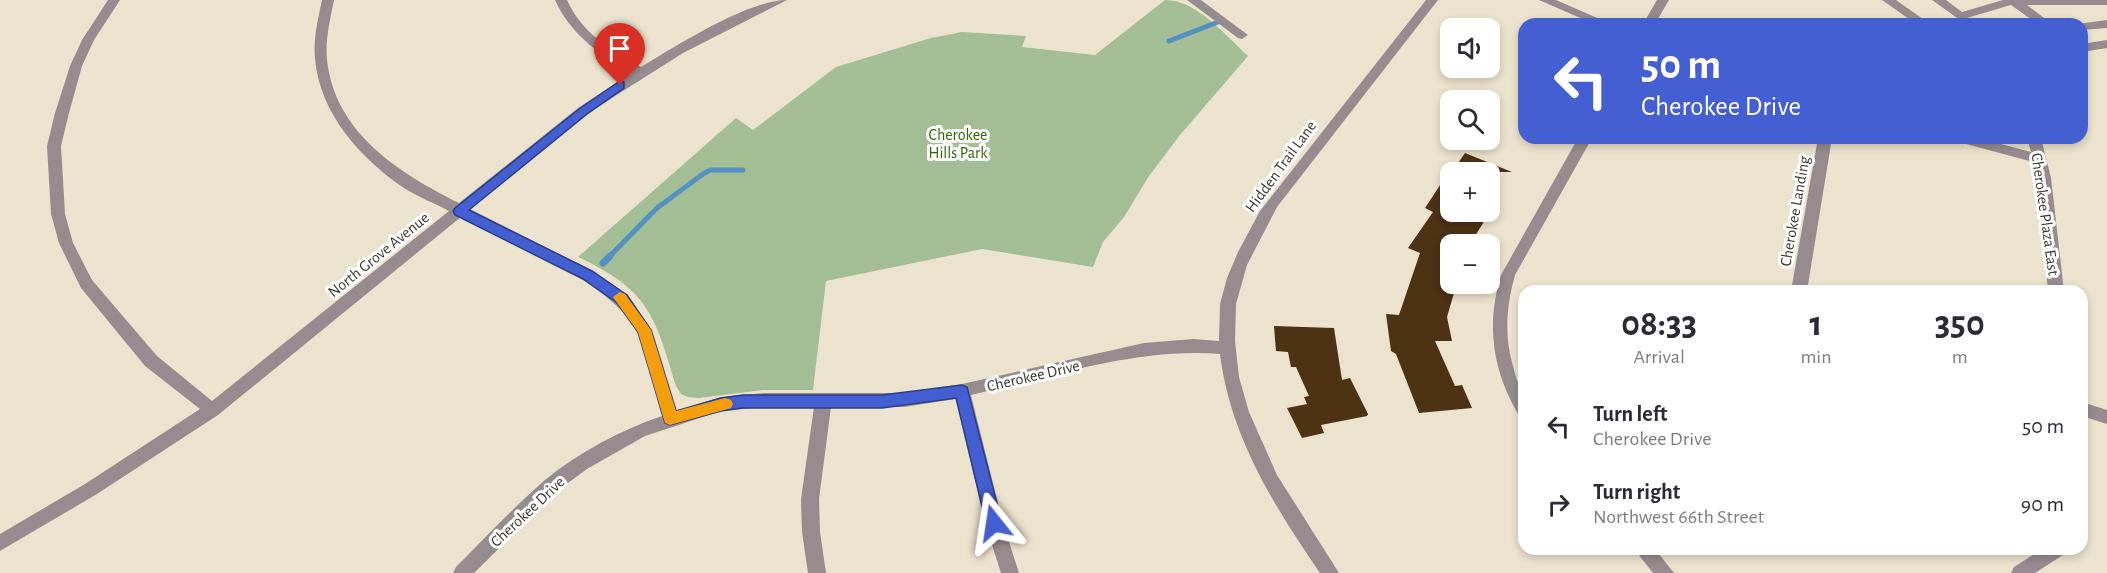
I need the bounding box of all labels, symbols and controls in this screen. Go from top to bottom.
map controls [1440,18,1500,294]
button: sound [1440,18,1500,78]
pin [594,23,645,85]
icon: arrive [603,32,636,65]
icon: left [1542,42,1620,120]
text: 50 m [1641,44,1721,86]
button: search [1440,90,1500,150]
text: Cherokee Drive [1641,93,1801,120]
street label: Hidden Trail Lane [1242,118,1319,215]
park label: Cherokee Hills Park [929,127,988,161]
street label: Cherokee Plaza East [2028,152,2062,276]
street label: Cherokee Landing [1777,155,1813,268]
button: + [1440,162,1500,222]
street label: North Grove Avenue [325,209,432,300]
button: − [1440,234,1500,294]
text: 08:33 [1621,306,1697,342]
text: 1 [1809,306,1822,342]
text: 350 [1935,306,1985,342]
text: Arrival [1633,347,1685,367]
text: min [1800,347,1832,367]
text: m [1952,347,1968,367]
street label: Cherokee Drive [985,358,1081,394]
text: Turn left [1593,403,1667,425]
icon: left [1542,410,1575,443]
text: 50 m [2022,415,2064,437]
text: Cherokee Drive [1593,429,1711,449]
street label: Cherokee Drive [488,474,568,550]
text: Turn right [1593,481,1680,503]
icon: right [1542,488,1575,521]
position arrow [962,491,1026,555]
text: 90 m [2021,493,2064,515]
text: Northwest 66th Street [1593,507,1764,527]

